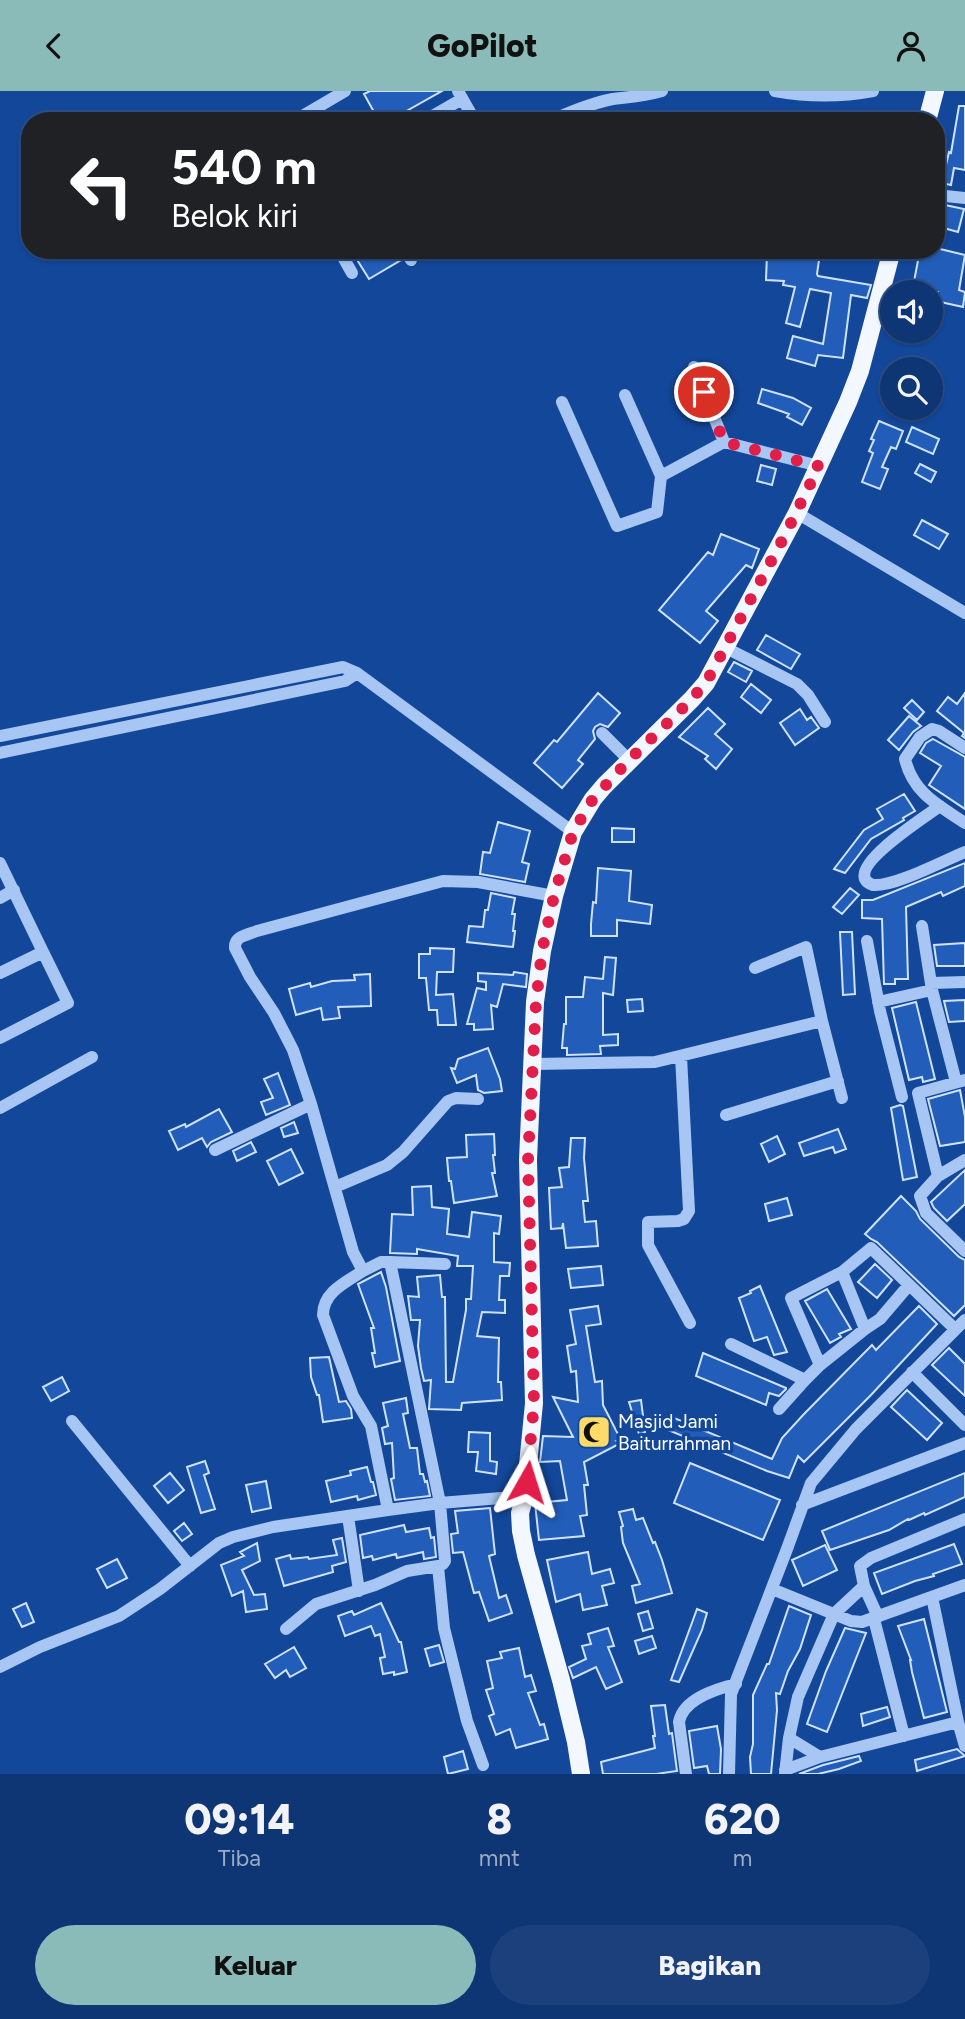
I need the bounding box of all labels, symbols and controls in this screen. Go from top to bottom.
icon: back [35,27,73,65]
text: GoPilot [427,27,538,65]
icon: person [892,27,930,65]
text: 540 m [171,137,317,196]
icon: left [56,140,147,231]
text: Belok kiri [171,197,298,235]
map controls [880,280,943,420]
button: sound [880,280,943,343]
button: search [880,357,943,420]
pin [674,362,734,422]
icon: arrive [685,373,723,411]
place label: Masjid Jami Baiturrahman [618,1410,731,1455]
mosque icon: Masjid Jami Baiturrahman [575,1413,613,1451]
position arrow [490,1445,564,1519]
text: 09:14 [184,1794,295,1845]
text: 8 [486,1794,512,1845]
text: 620 [704,1794,781,1845]
text: Tiba [218,1844,261,1872]
text: mnt [479,1844,520,1872]
text: m [733,1844,752,1872]
button: Keluar [35,1925,476,2005]
button: Bagikan [490,1925,930,2005]

